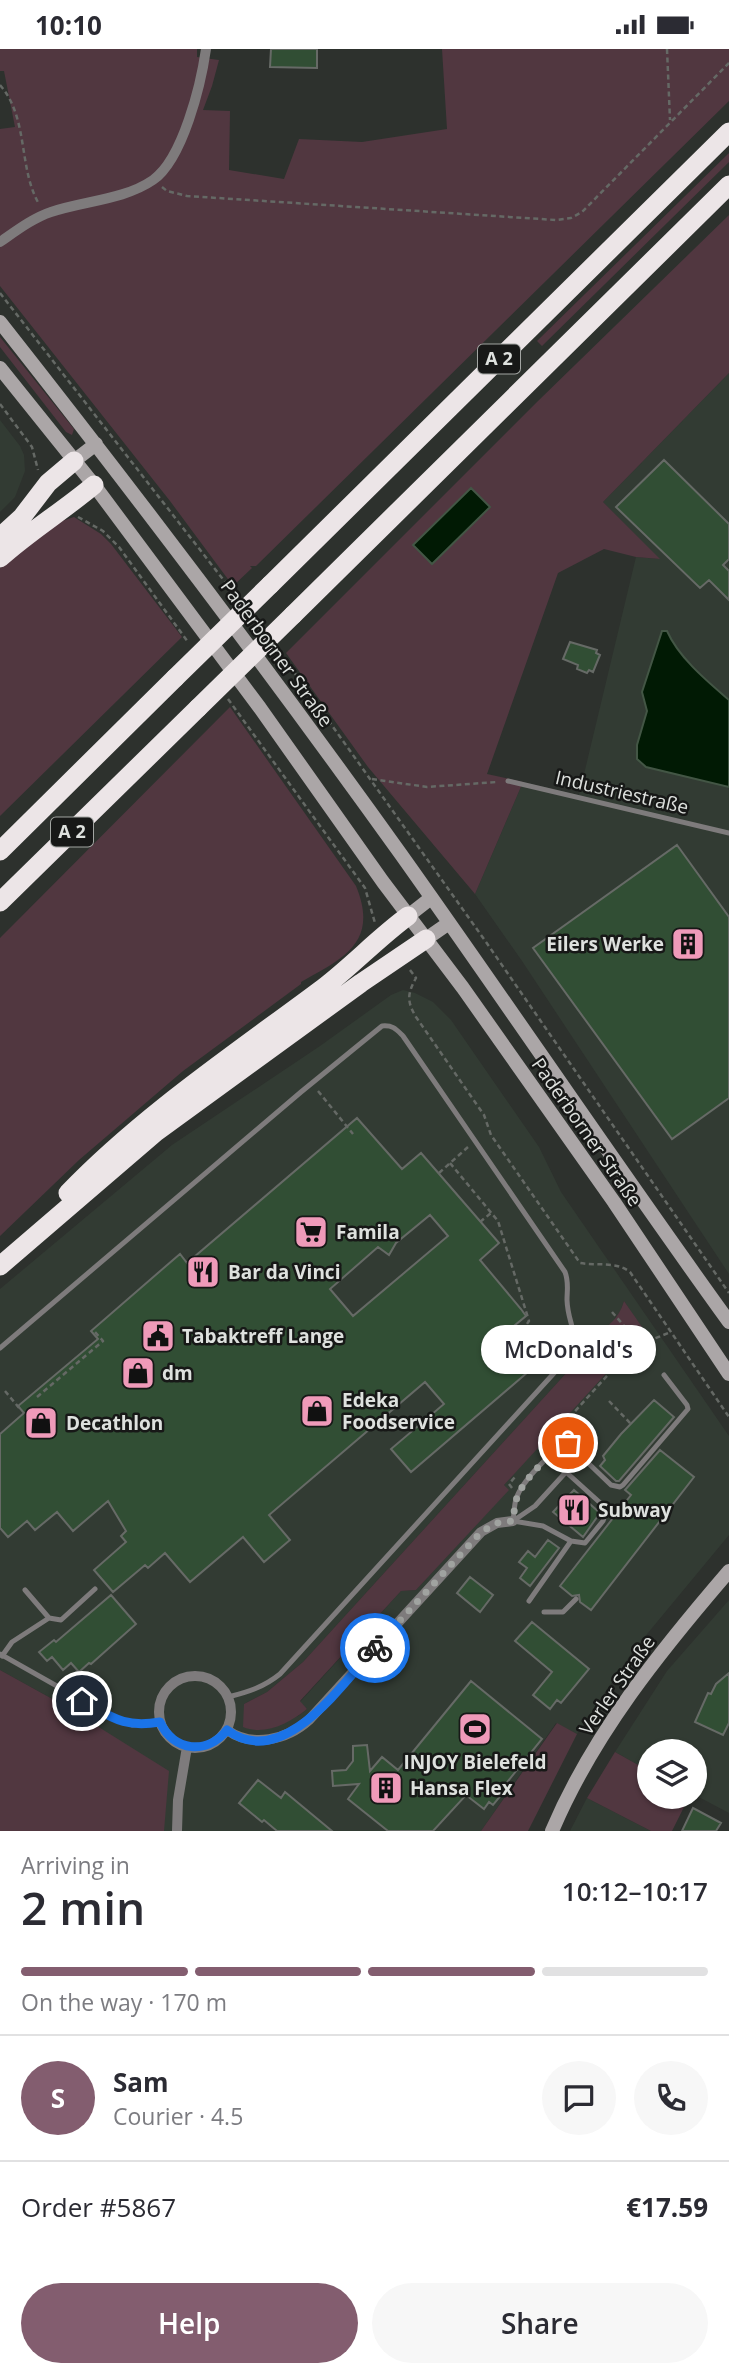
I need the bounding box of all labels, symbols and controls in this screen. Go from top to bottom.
text: 10:10 [35,7,102,43]
road number: A 2 [478,345,520,373]
street label: Paderborner Straße [215,574,339,732]
street label: Industriestraße [553,764,691,820]
road number: A 2 [51,817,93,847]
building icon: Eilers Werke [669,925,707,963]
place label: Eilers Werke [546,931,664,957]
street label: Paderborner Straße [526,1052,648,1212]
supermarket icon: Famila [292,1213,330,1251]
place label: Famila [336,1219,400,1245]
restaurant icon: Bar da Vinci [184,1253,222,1291]
place label: Bar da Vinci [228,1259,340,1285]
public building icon: Tabaktreff Lange [139,1317,177,1355]
place label: Tabaktreff Lange [182,1323,344,1349]
callout: McDonald's [480,1324,656,1373]
text: McDonald's [504,1333,633,1365]
shop icon: dm [119,1354,157,1392]
place label: dm [162,1360,193,1386]
place label: Edeka Foodservice [342,1387,455,1435]
shop icon: Edeka Foodservice [298,1392,336,1430]
shop icon: Decathlon [22,1404,60,1442]
place label: Decathlon [66,1410,163,1436]
pin [538,1413,598,1473]
icon: bag [549,1424,587,1462]
restaurant icon: Subway [555,1491,593,1529]
place label: Subway [598,1497,672,1523]
courier [340,1613,410,1683]
icon: bike [356,1629,394,1667]
street label: Verler Straße [573,1630,661,1740]
pin [52,1671,112,1731]
icon: home [63,1682,101,1720]
sports icon: INJOY Bielefeld [456,1710,494,1748]
map controls [637,1739,707,1809]
button: layers [637,1739,707,1809]
place label: INJOY Bielefeld [403,1749,547,1775]
building icon: Hansa Flex [367,1769,405,1807]
place label: Hansa Flex [410,1775,513,1801]
text: Arriving in [21,1849,130,1881]
text: 10:12–10:17 [562,1873,708,1909]
text: 2 min [21,1876,145,1938]
text: On the way · 170 m [21,1986,227,2018]
button: chat [542,2061,616,2135]
button: phone [634,2061,708,2135]
text: Sam [113,2064,169,2100]
text: S [51,2080,65,2116]
text: Courier · 4.5 [113,2100,243,2132]
text: Order #5867 [21,2189,176,2225]
text: €17.59 [626,2189,708,2225]
button: Help [21,2283,358,2363]
button: Share [372,2283,708,2363]

